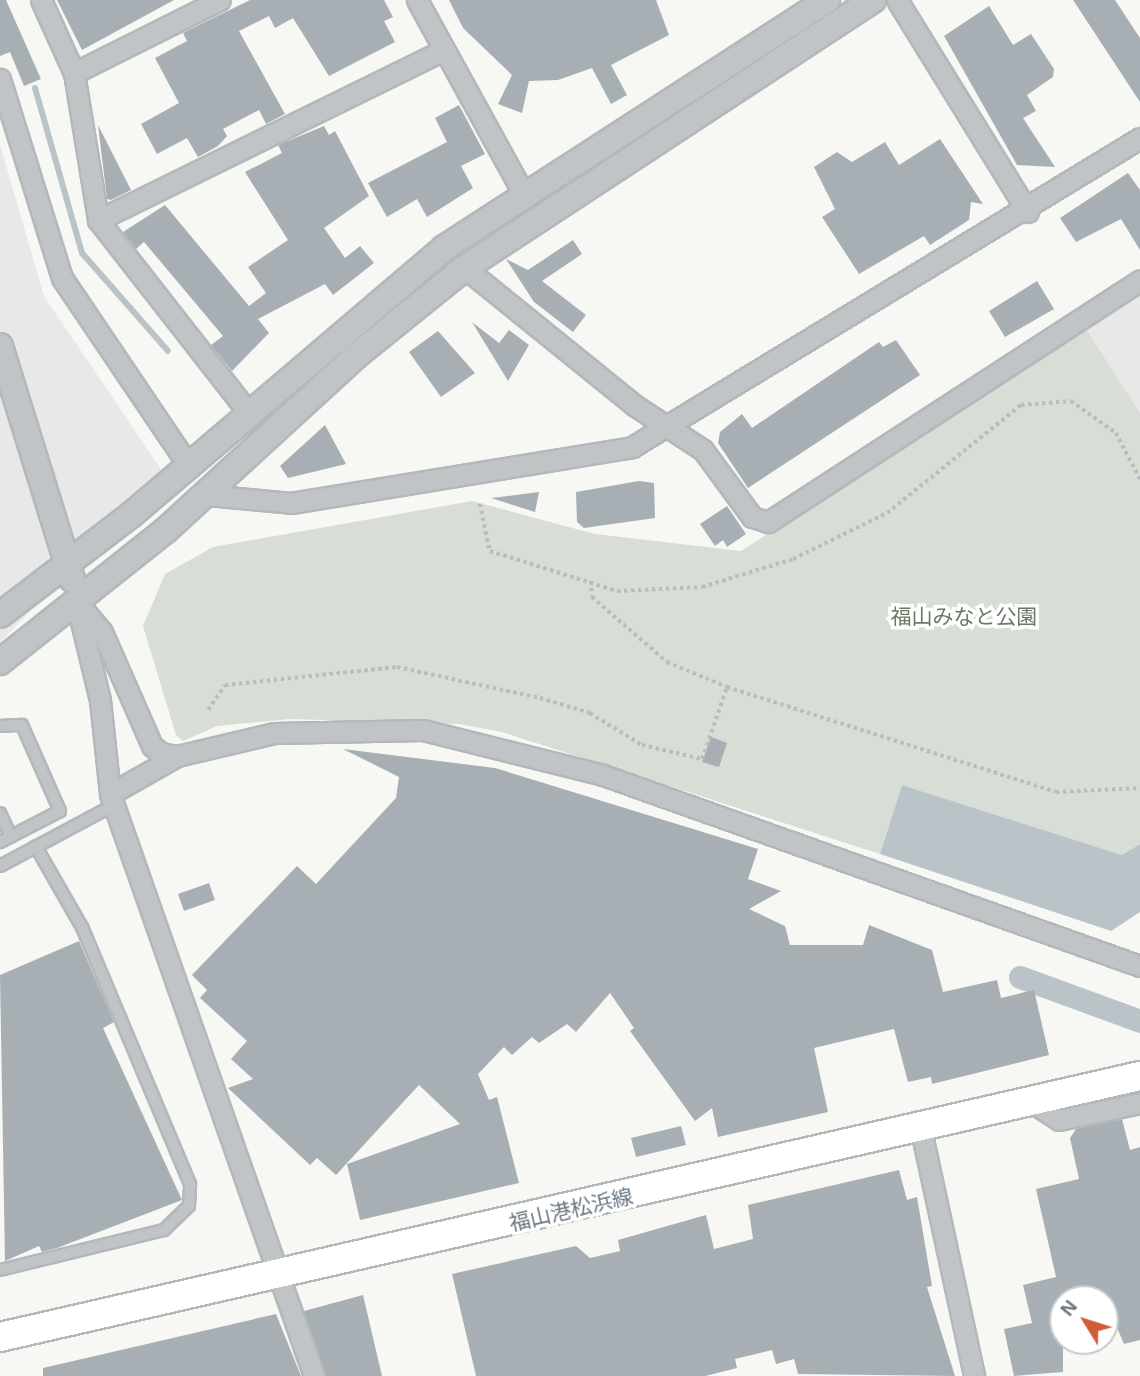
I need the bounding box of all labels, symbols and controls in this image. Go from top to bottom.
park label: 福山みなと公園 [891,604,1037,630]
street label: 福山港松浜線 [507,1184,635,1236]
north arrow [1049,1285,1119,1355]
text: N [1056,1296,1081,1320]

